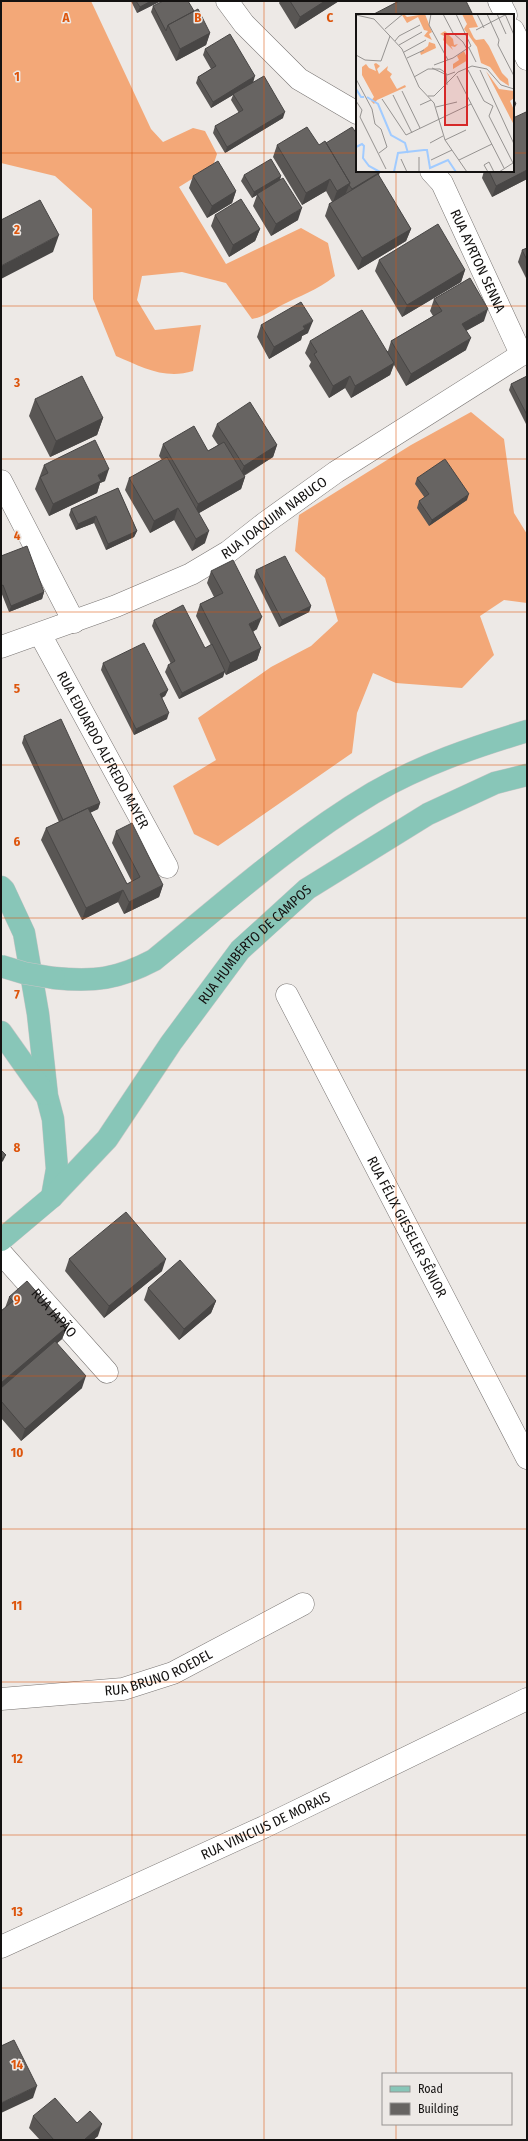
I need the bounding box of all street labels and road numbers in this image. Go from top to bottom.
street label: RUA AYRTON SENNA [447,206,509,316]
street label: RUA JOAQUIM NABUCO [218,473,330,563]
street label: RUA EDUARDO ALFREDO MAYER [53,668,153,832]
street label: RUA HUMBERTO DE CAMPOS [194,881,315,1007]
street label: RUA FÉLIX GIESELER SÊNIOR [364,1153,451,1300]
street label: RUA JAPÃO [28,1285,81,1341]
street label: RUA BRUNO ROEDEL [104,1645,215,1699]
street label: RUA VINICIUS DE MORAIS [198,1788,333,1863]

